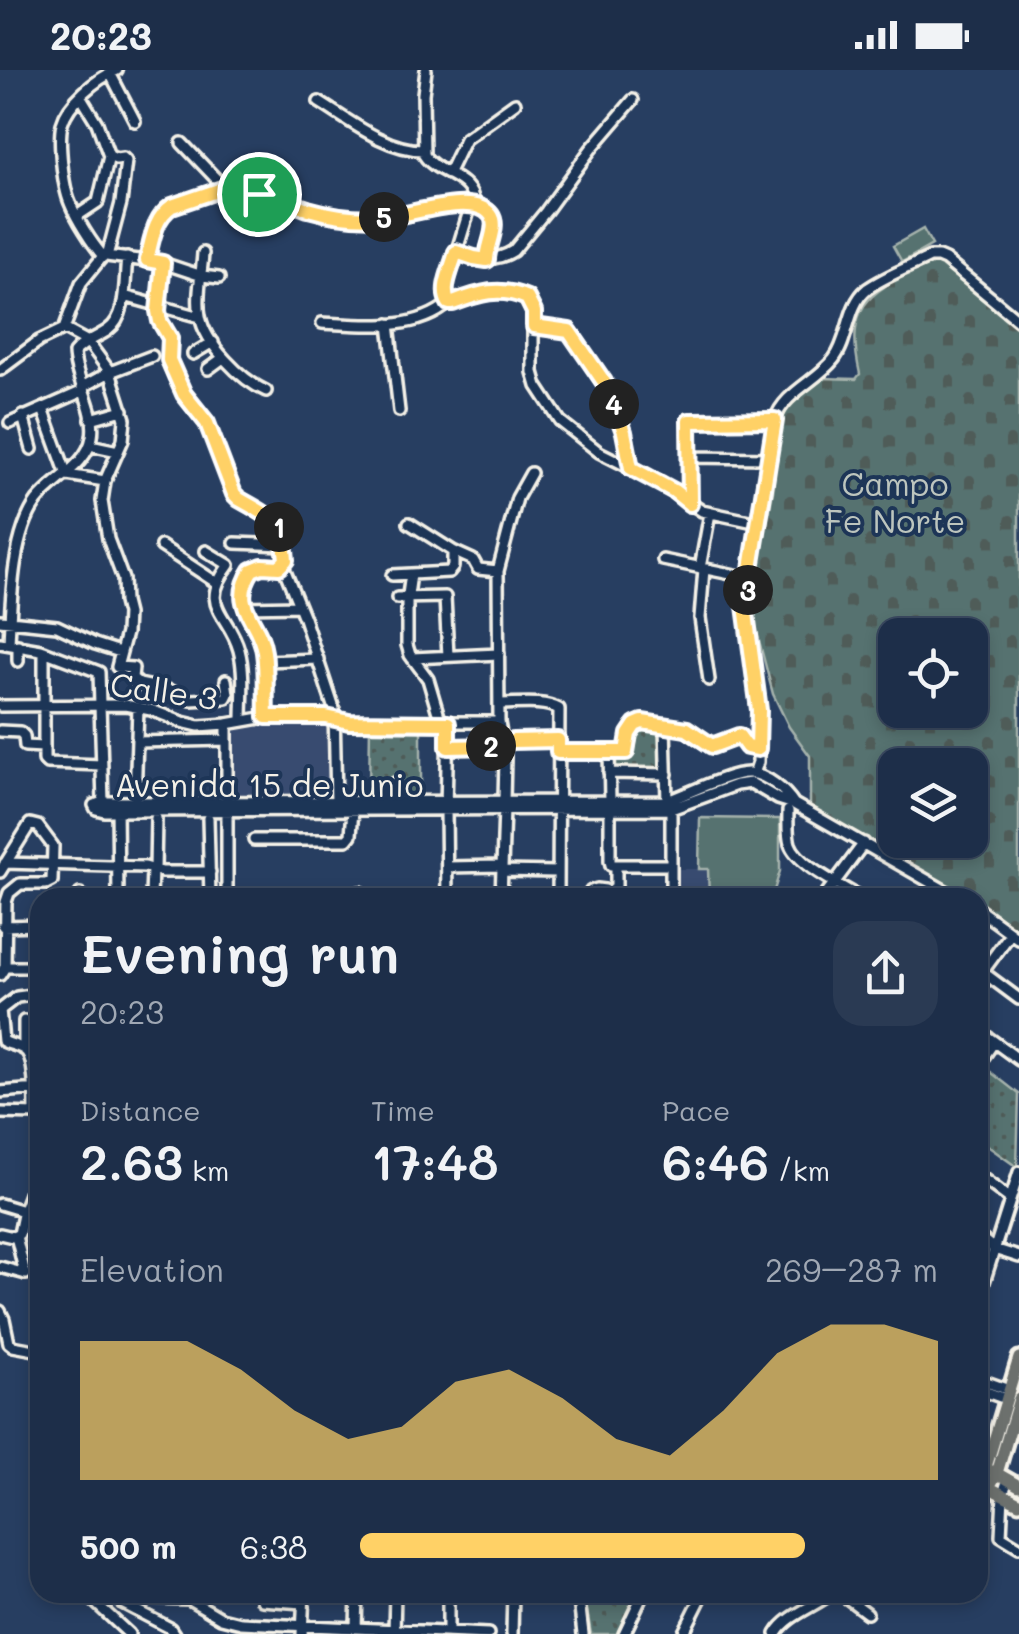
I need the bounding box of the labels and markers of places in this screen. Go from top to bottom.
pin [217,152,302,237]
pin: 5 [359,192,409,242]
pin: 4 [589,379,639,429]
pin: 1 [254,502,304,552]
pin: 3 [723,565,773,615]
pin: 2 [466,721,516,771]

